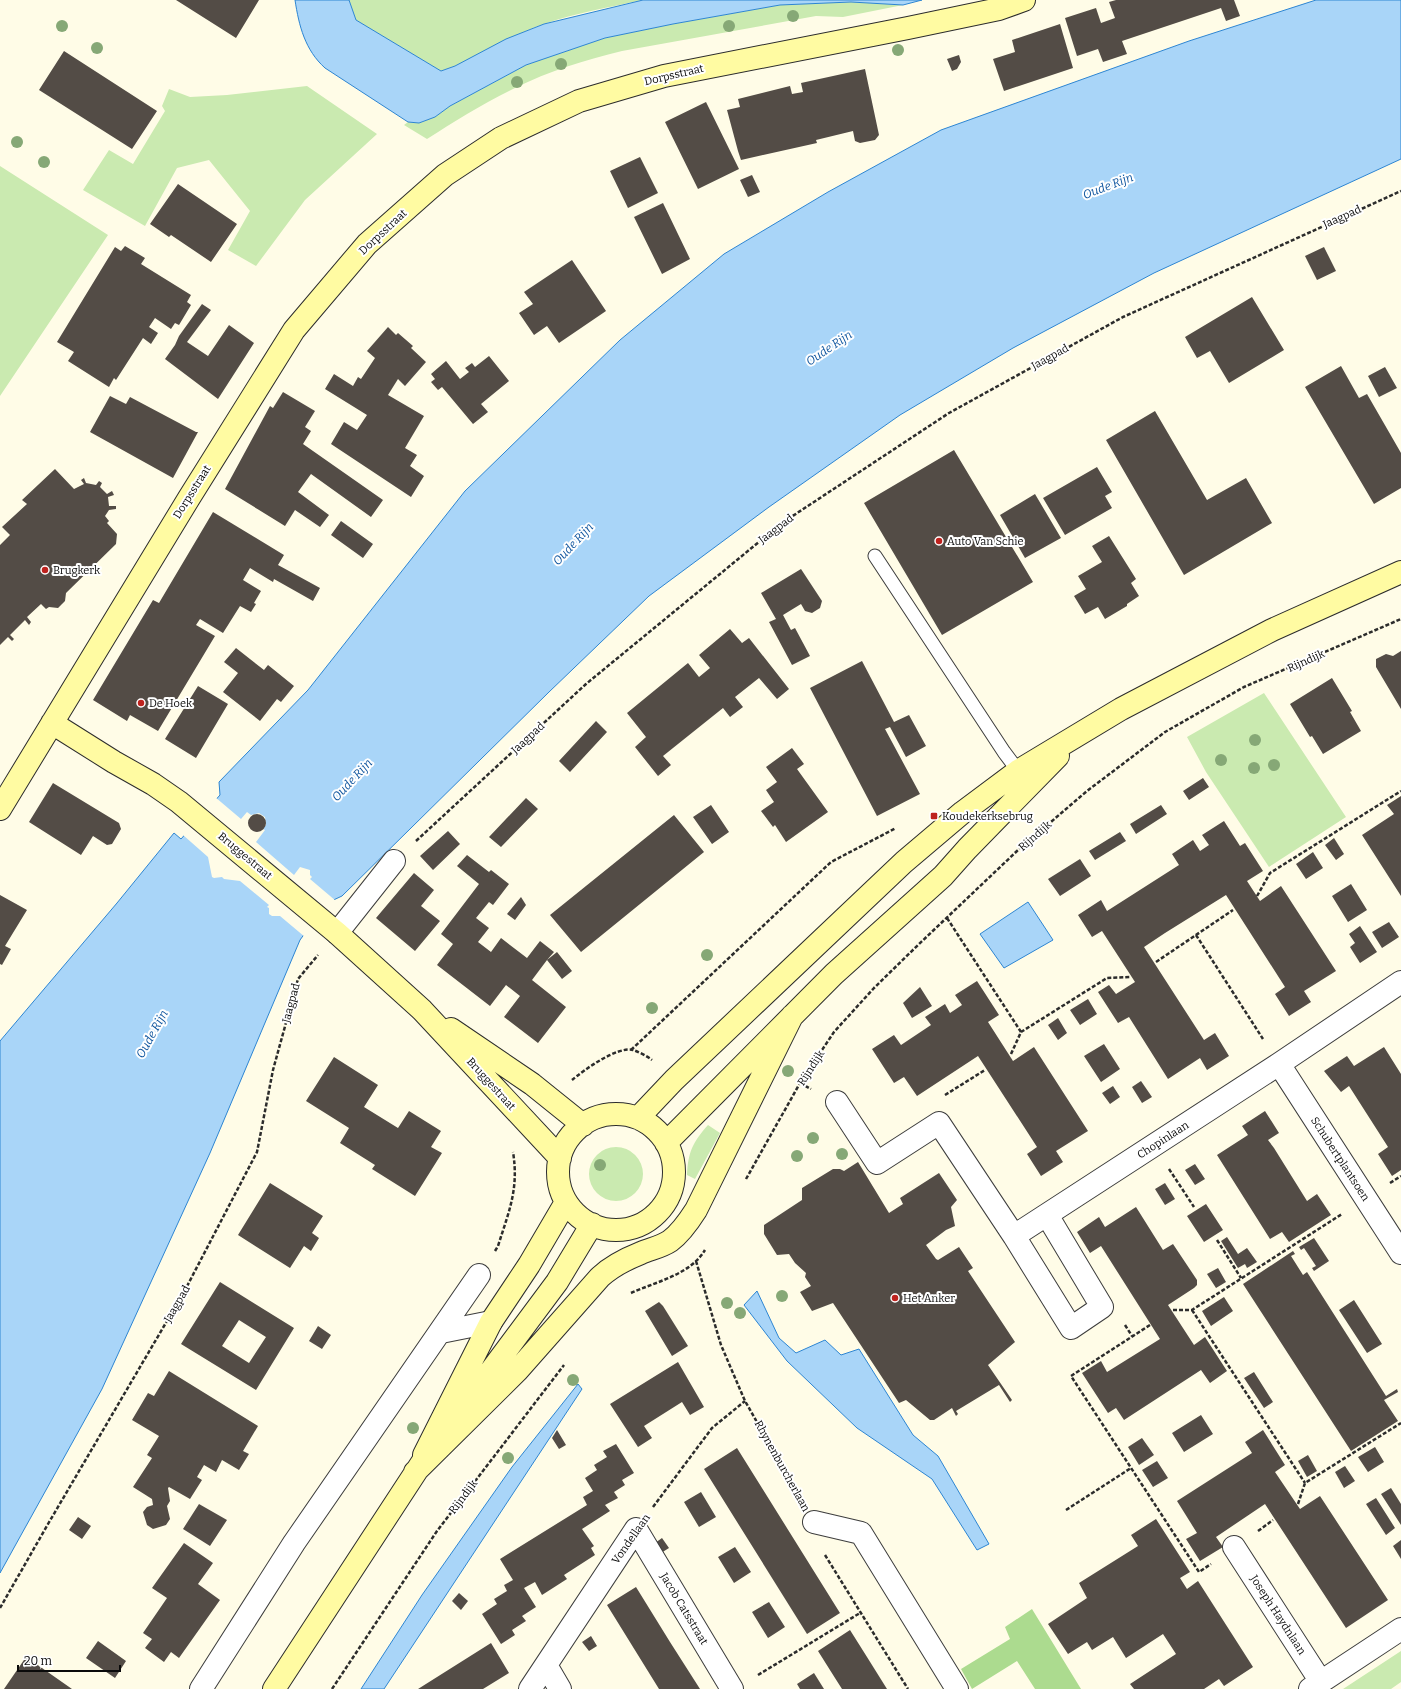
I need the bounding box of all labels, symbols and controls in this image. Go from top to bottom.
street label: Dorpsstraat [643,62,705,88]
water label: Oude Rijn [1081,170,1135,202]
street label: Jaagpad [1320,203,1364,232]
street label: Dorpsstraat [356,207,410,257]
water label: Oude Rijn [803,327,855,369]
street label: Jaagpad [1028,341,1071,373]
street label: Dorpsstraat [170,463,214,521]
street label: Jaagpad [755,511,796,547]
water label: Oude Rijn [550,520,596,568]
place label: Auto Van Schie [947,535,1024,548]
marker: Auto Van Schie [934,536,944,546]
place label: Brugkerk [53,564,101,577]
marker: Brugkerk [40,565,50,575]
street label: Rijndijk [1285,647,1327,675]
place label: De Hoek [149,697,193,710]
marker: De Hoek [136,698,146,708]
street label: Jaagpad [508,719,548,757]
water label: Oude Rijn [329,756,375,804]
place label: Koudekerksebrug [942,810,1033,823]
marker: Koudekerksebrug [929,811,939,821]
street label: Rijndijk [1016,818,1055,854]
street label: Bruggestraat [215,830,275,882]
street label: Jaagpad [279,981,303,1025]
water label: Oude Rijn [133,1008,171,1060]
street label: Rijndijk [795,1047,828,1088]
street label: Bruggestraat [464,1055,518,1113]
street label: Schubertplantsoen [1308,1114,1372,1204]
street label: Chopinlaan [1135,1119,1191,1161]
street label: Jaagpad [161,1283,193,1326]
place label: Het Anker [903,1292,955,1305]
marker: Het Anker [890,1293,900,1303]
street label: Rhynenburcherlaan [752,1418,812,1514]
street label: Rijndijk [446,1477,481,1517]
street label: Vondellaan [609,1512,653,1566]
street label: Jacob Catsstraat [657,1570,711,1647]
street label: Joseph Haydnlaan [1247,1572,1309,1657]
scale bar [18,1647,120,1673]
text: 20 m [24,1654,53,1668]

